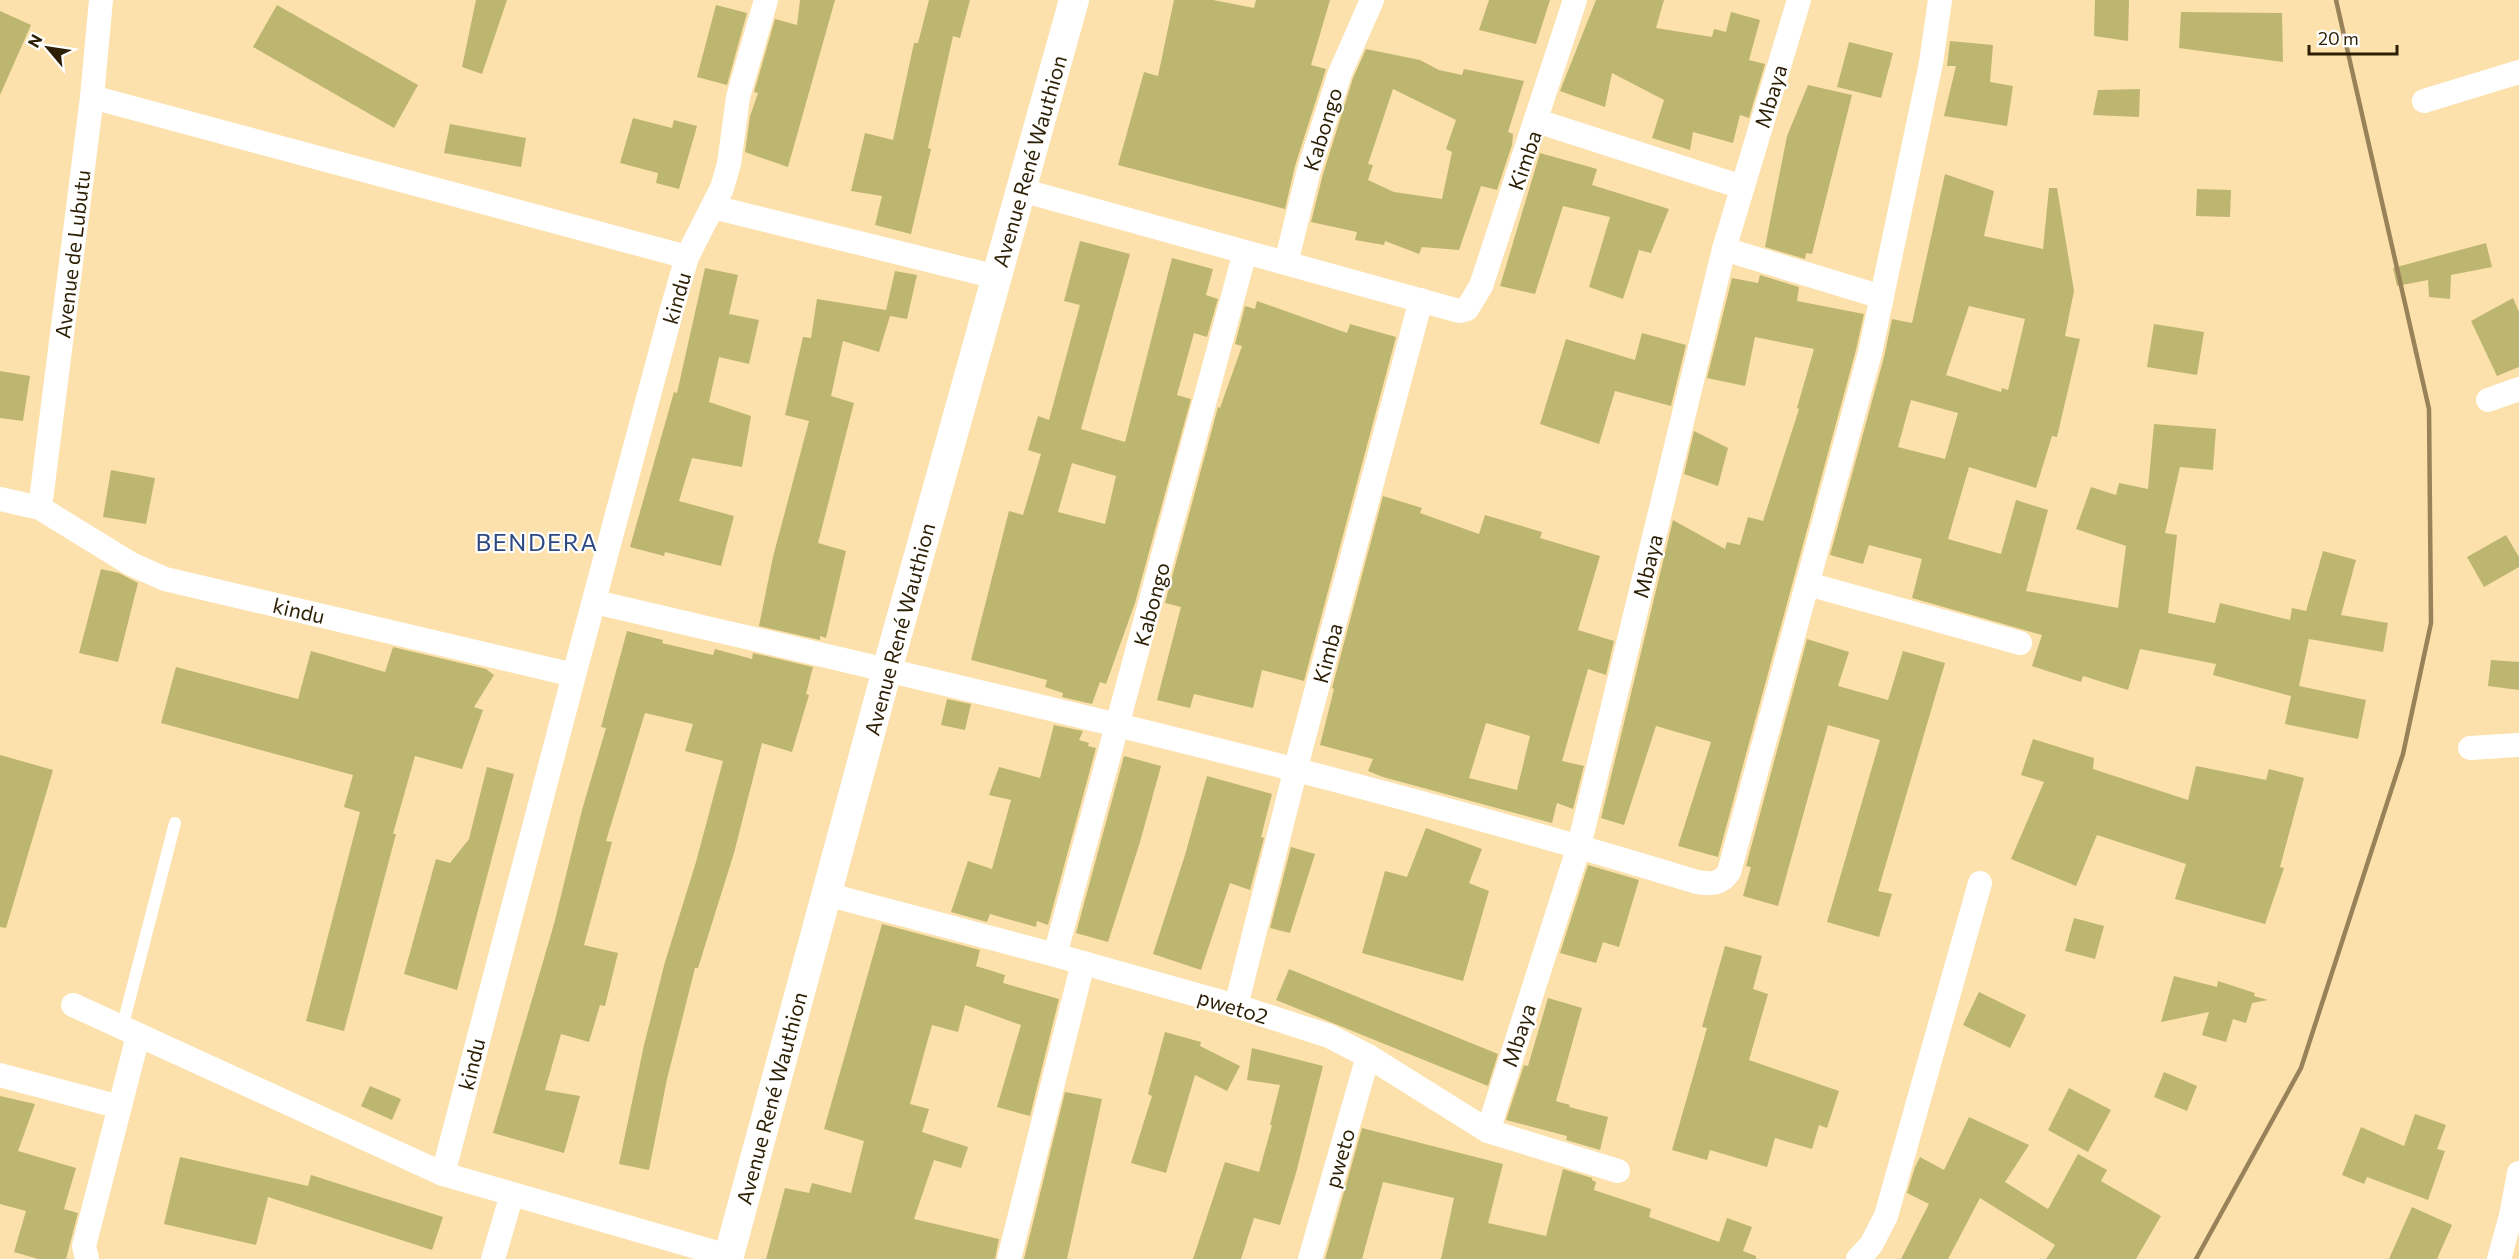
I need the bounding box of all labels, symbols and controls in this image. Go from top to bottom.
north arrow [18,18,78,78]
scale bar [2309,18,2398,56]
text: 20 m [2318,27,2359,49]
text: N [23,31,46,50]
street label: Avenue René Wauthion [987,52,1071,270]
street label: Mbaya [1749,61,1791,131]
street label: Kabongo [1298,84,1346,174]
street label: Kimba [1502,127,1546,193]
street label: Avenue de Lubutu [49,168,95,340]
street label: kindu [657,269,695,327]
street label: Avenue René Wauthion [859,520,939,738]
district label: BENDERA [476,527,598,556]
street label: Mbaya [1627,531,1667,601]
street label: Kabongo [1128,559,1174,649]
street label: kindu [271,592,327,628]
street label: Kimba [1307,620,1347,686]
street label: pweto2 [1195,983,1271,1029]
street label: Avenue René Wauthion [731,989,811,1207]
street label: Mbaya [1496,1000,1540,1070]
street label: kindu [453,1035,489,1093]
street label: pweto [1319,1125,1359,1191]

